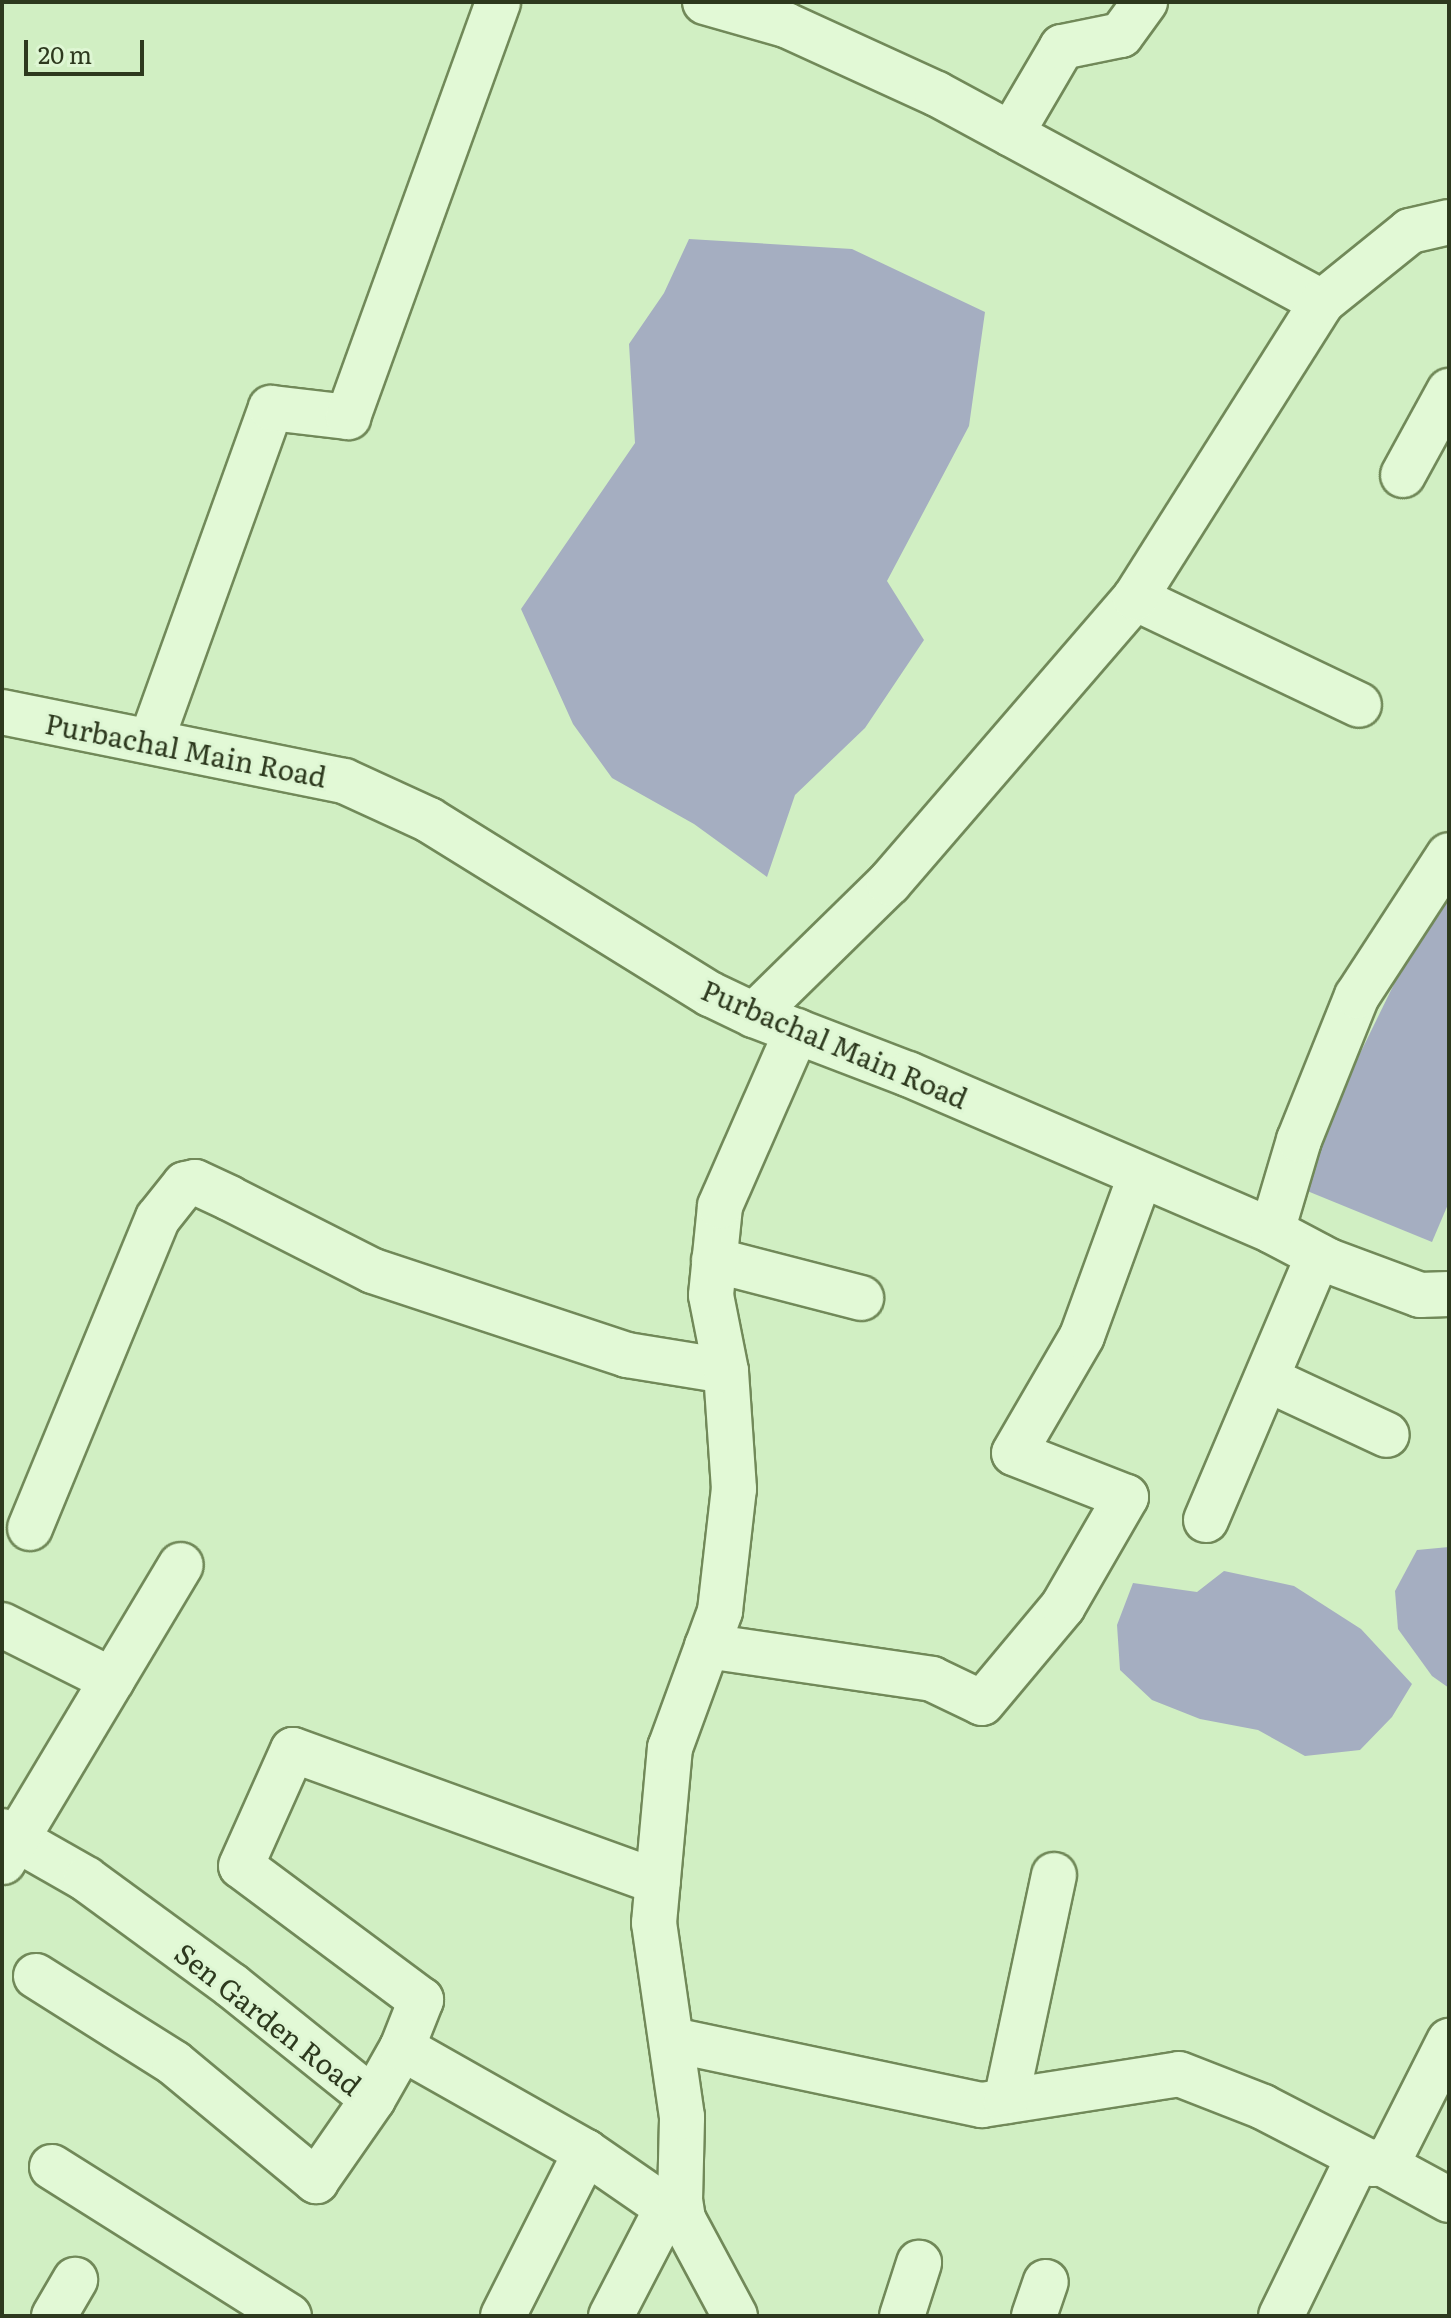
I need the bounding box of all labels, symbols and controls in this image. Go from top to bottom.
scale bar [28,24,148,74]
text: 20 m [38,36,92,71]
street label: Purbachal Main Road [43,705,329,793]
street label: Purbachal Main Road [697,972,973,1114]
street label: Sen Garden Road [169,1935,369,2101]

